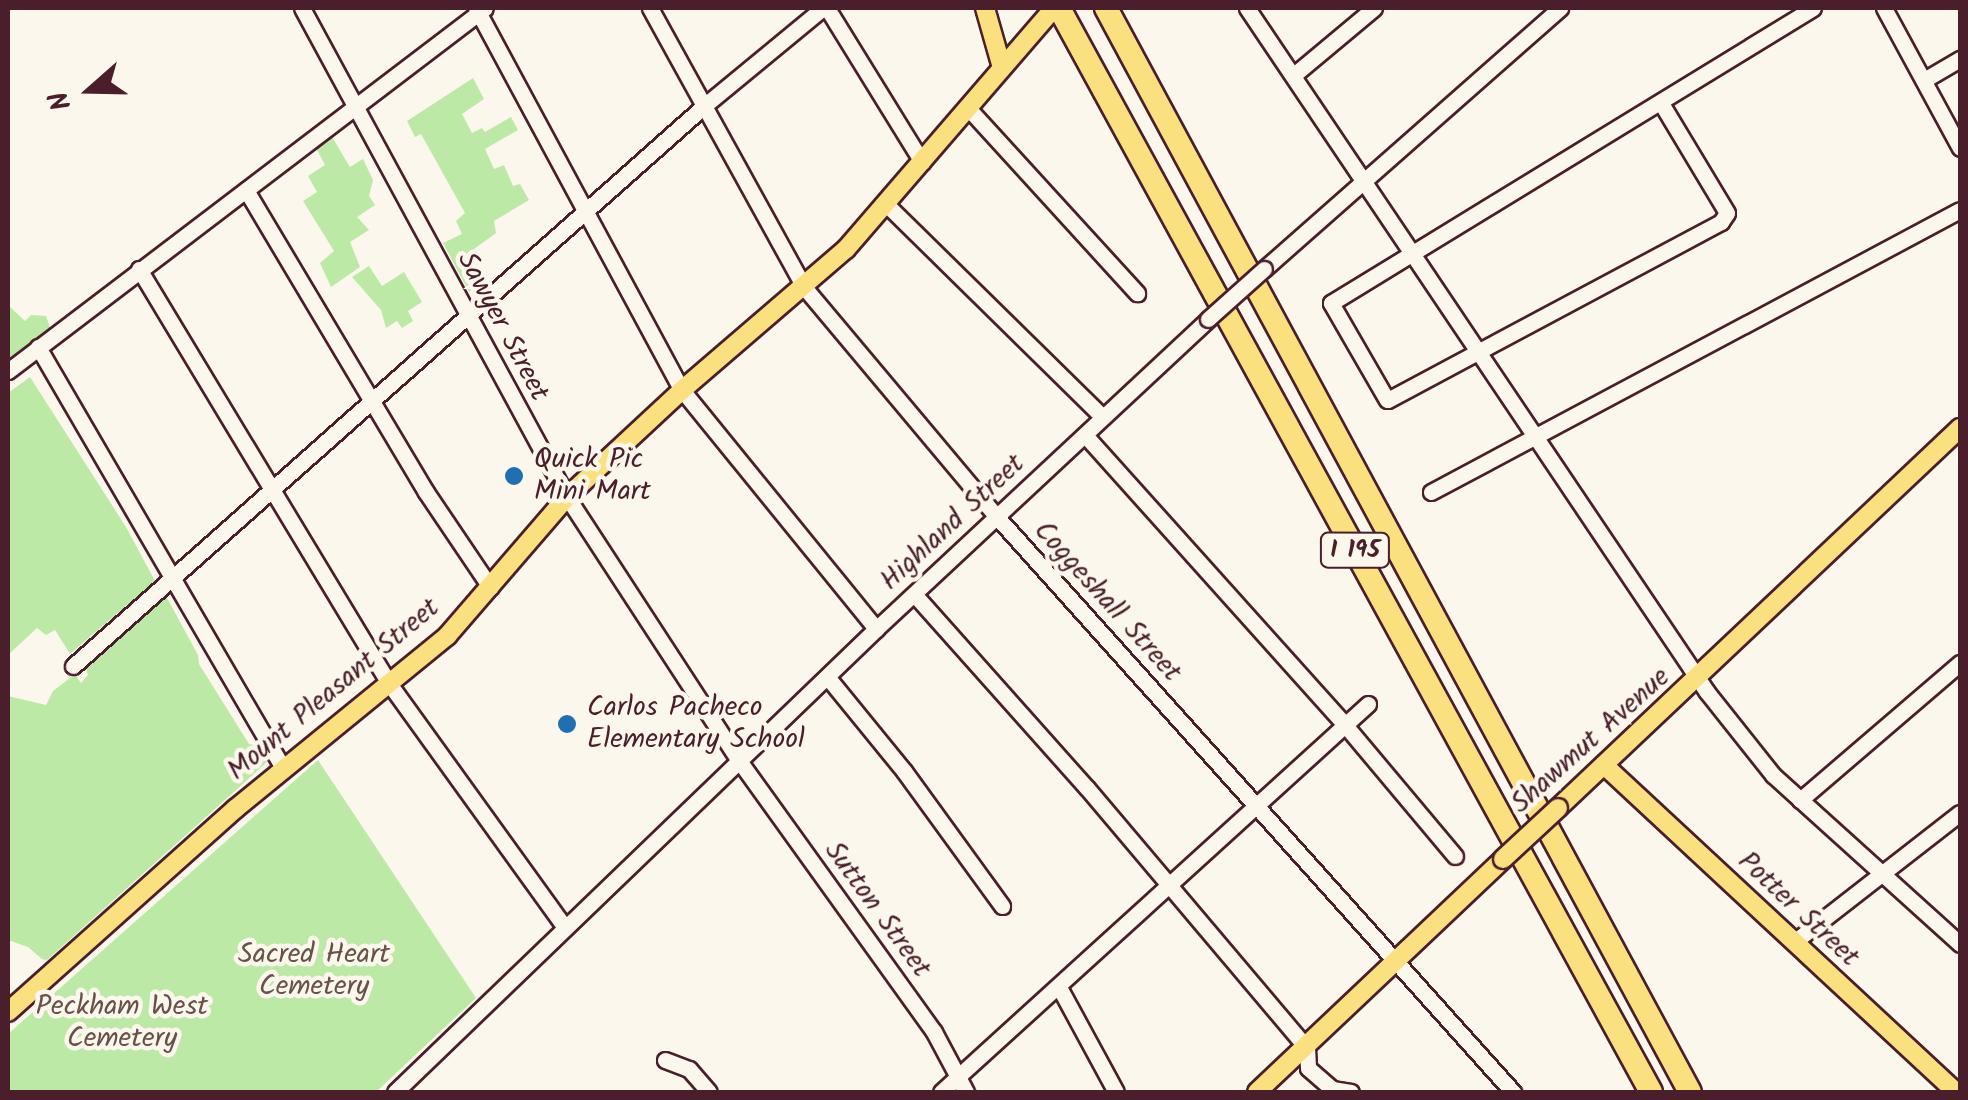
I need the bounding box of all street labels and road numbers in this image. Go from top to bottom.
street label: Sawyer Street [449,247,555,407]
street label: Highland Street [874,448,1032,598]
street label: Coggeshall Street [1026,515,1188,689]
road number: I 195 [1318,530,1392,570]
street label: Mount Pleasant Street [221,592,447,788]
street label: Shawmut Avenue [1505,661,1677,821]
street label: Sutton Street [816,835,938,985]
street label: Potter Street [1730,845,1866,975]

